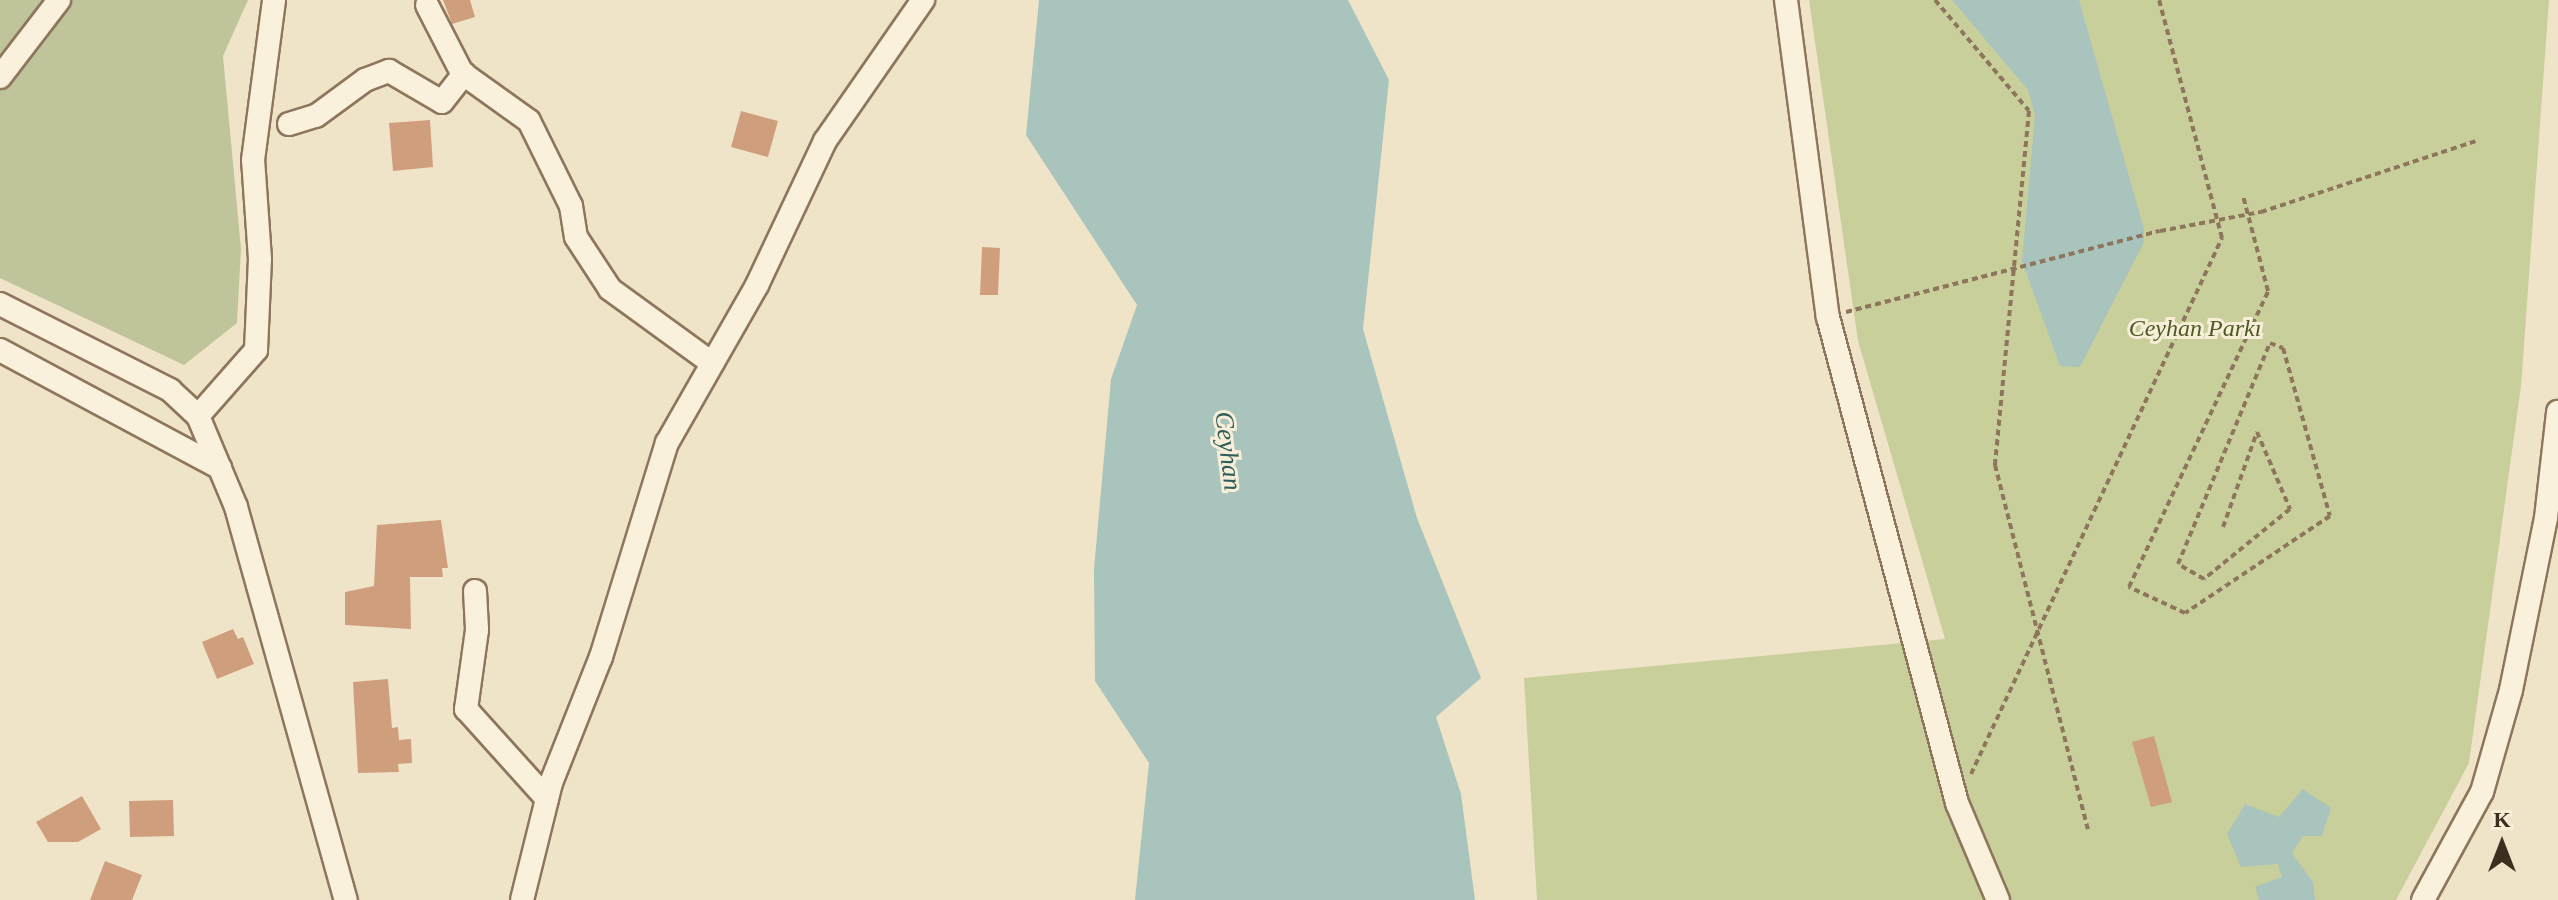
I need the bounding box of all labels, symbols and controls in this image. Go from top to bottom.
park label: Ceyhan Parkı [2129,315,2261,343]
water label: Ceyhan [1208,410,1248,492]
north arrow [2462,804,2542,884]
text: K [2493,807,2511,832]

